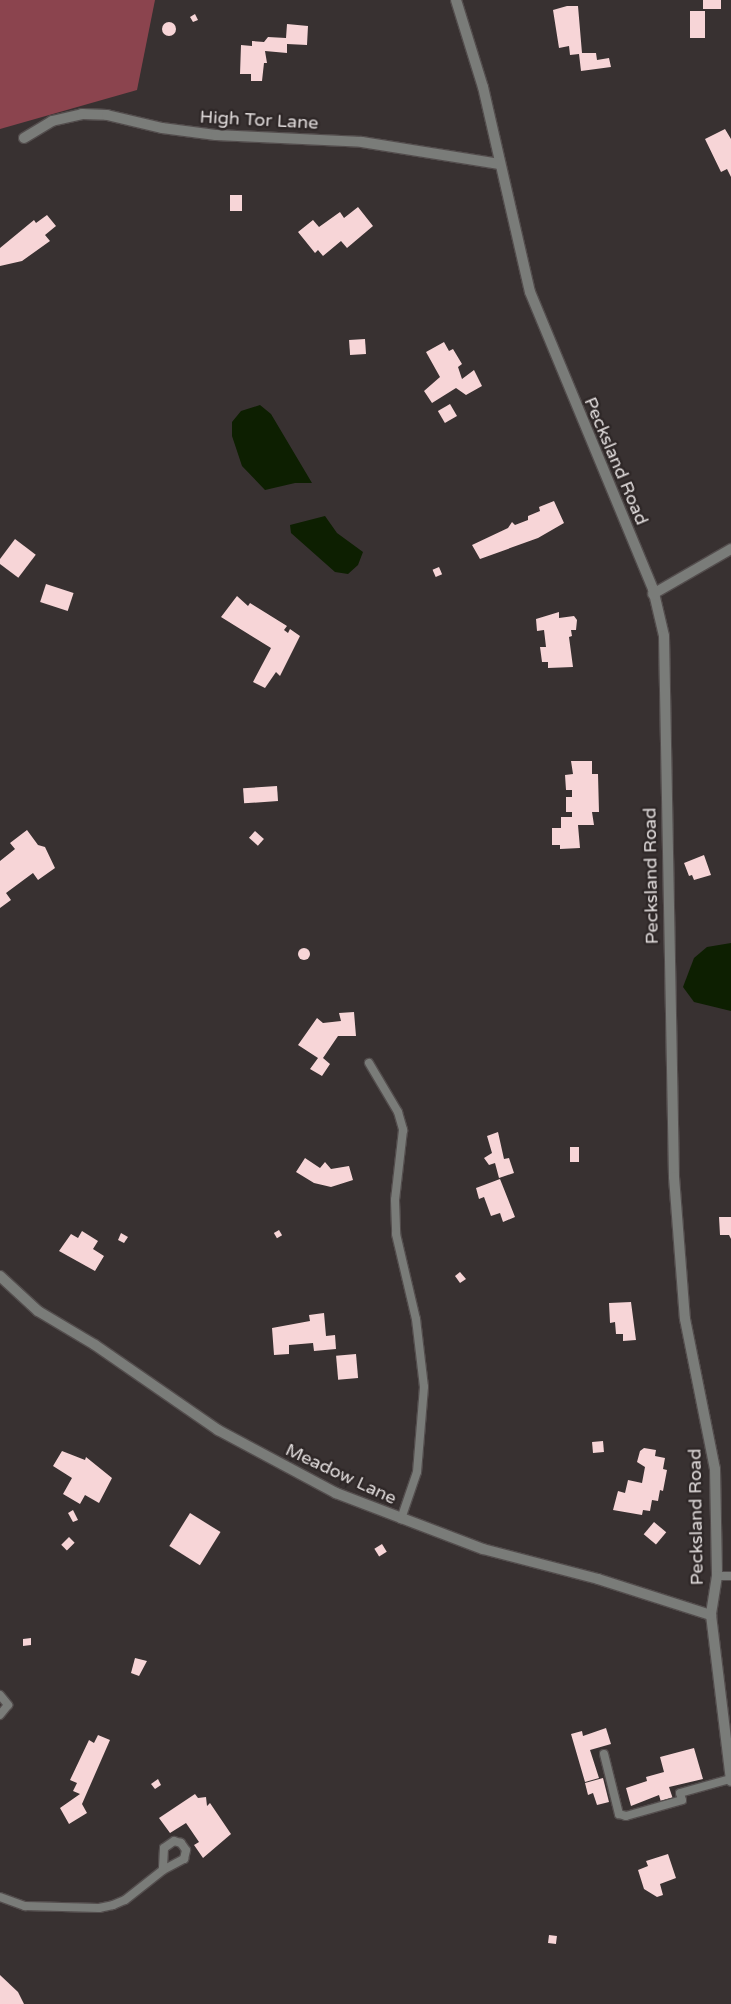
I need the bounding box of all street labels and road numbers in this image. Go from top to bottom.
street label: High Tor Lane [199,106,319,134]
street label: Pecksland Road [579,394,653,528]
street label: Pecksland Road [639,807,663,945]
street label: Meadow Lane [282,1439,400,1509]
street label: Pecksland Road [684,1448,708,1586]

